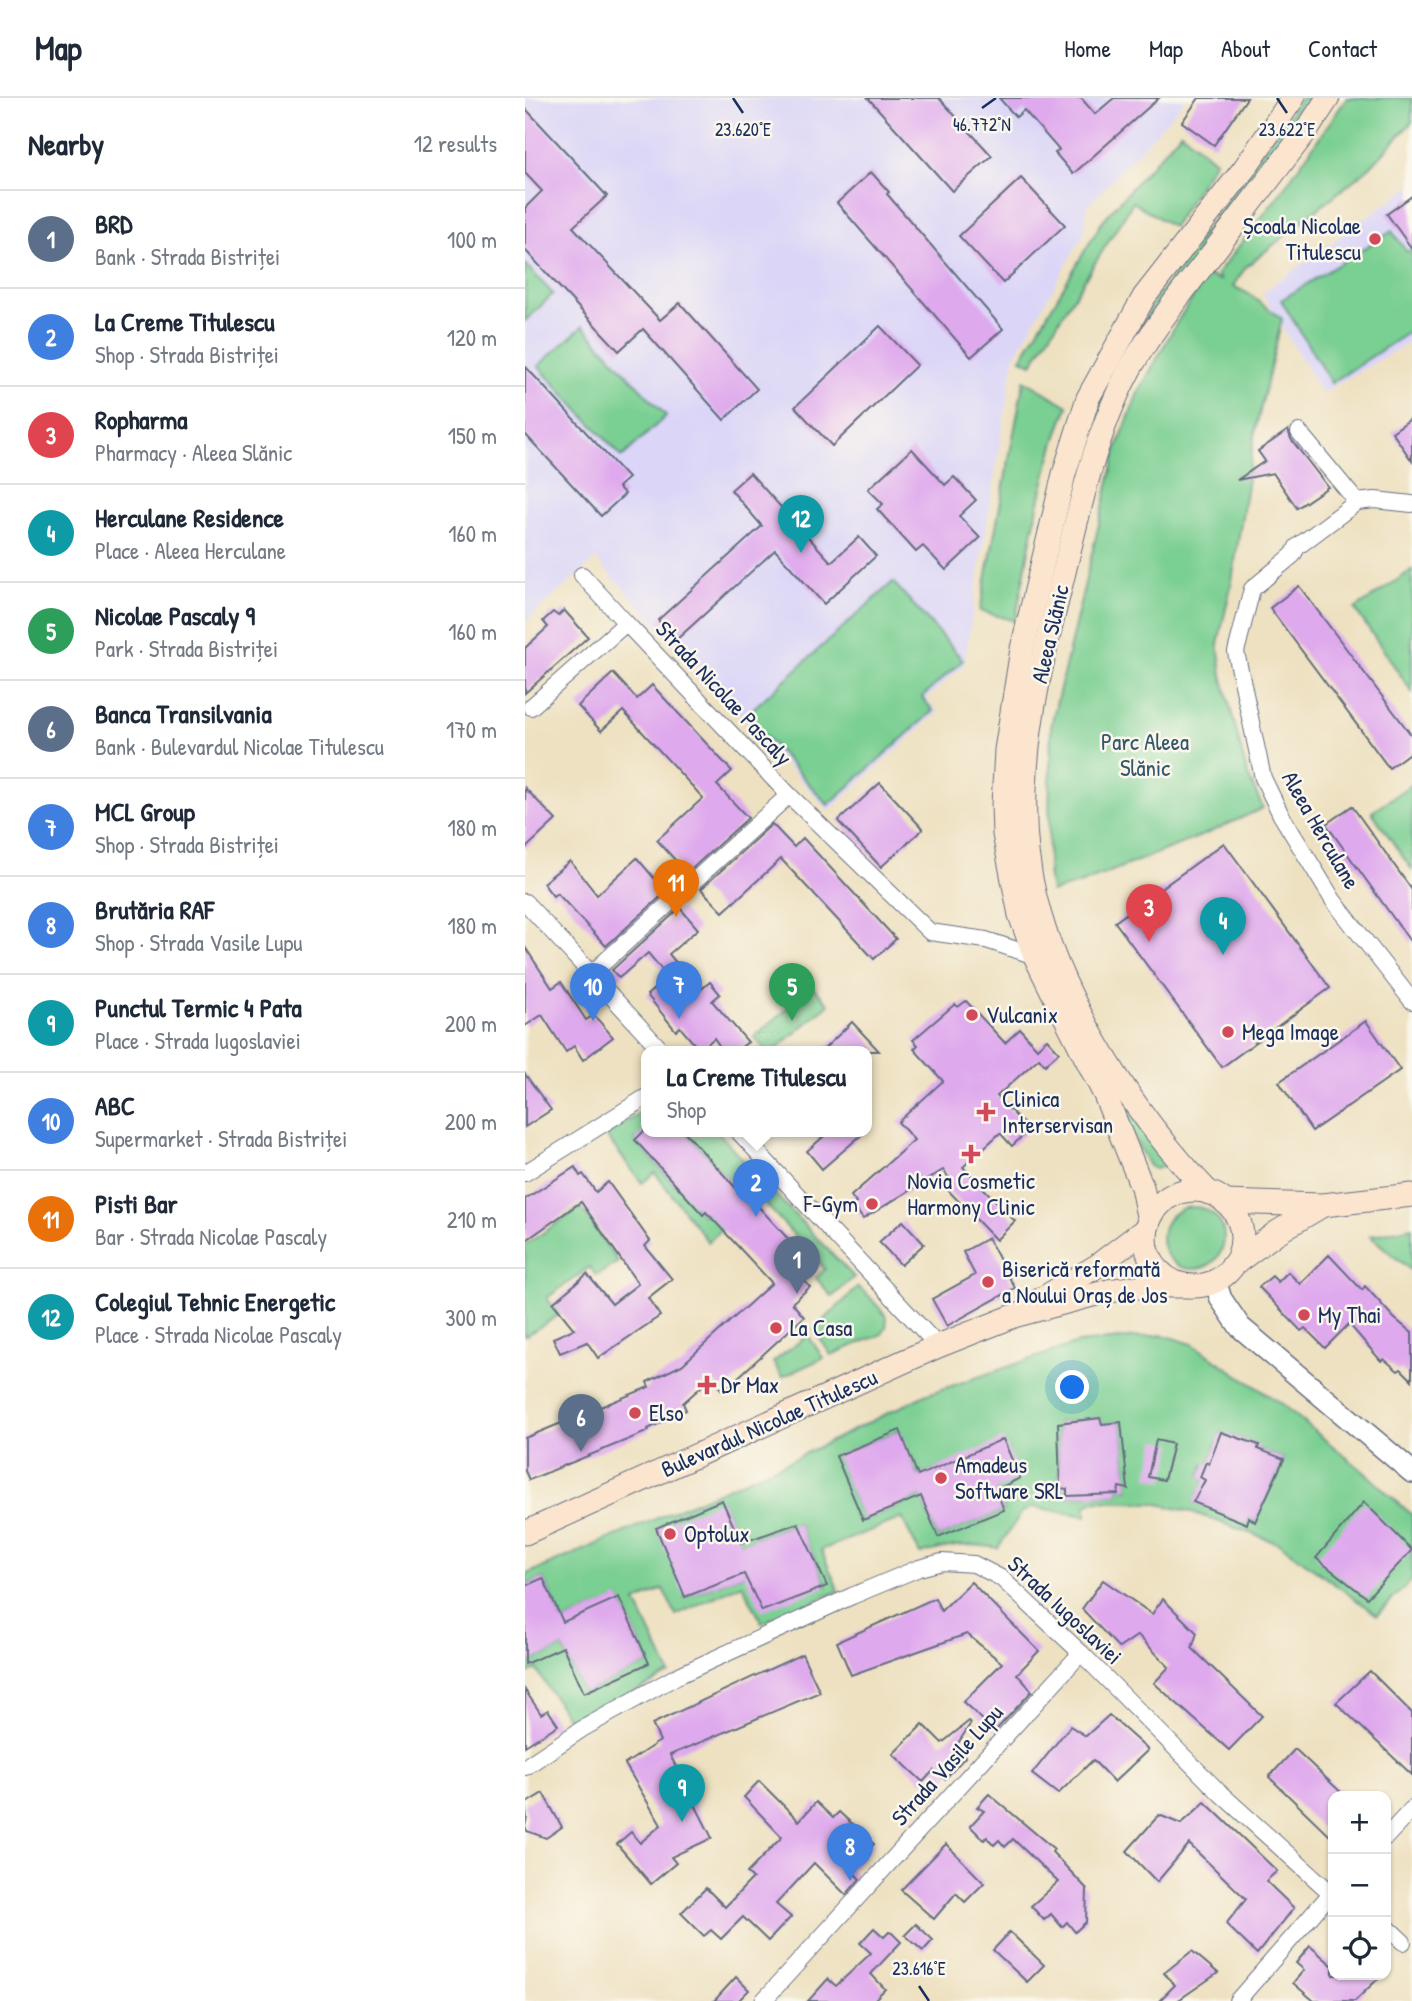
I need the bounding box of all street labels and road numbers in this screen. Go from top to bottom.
street label: Aleea Slănic [1023,582,1076,686]
street label: Strada Nicolae Pascaly [649,614,800,772]
street label: Aleea Herculane [1275,765,1368,894]
street label: Bulevardul Nicolae Titulescu [656,1361,882,1484]
street label: Strada Iugoslaviei [1001,1548,1129,1671]
street label: Strada Vasile Lupu [884,1697,1009,1832]

